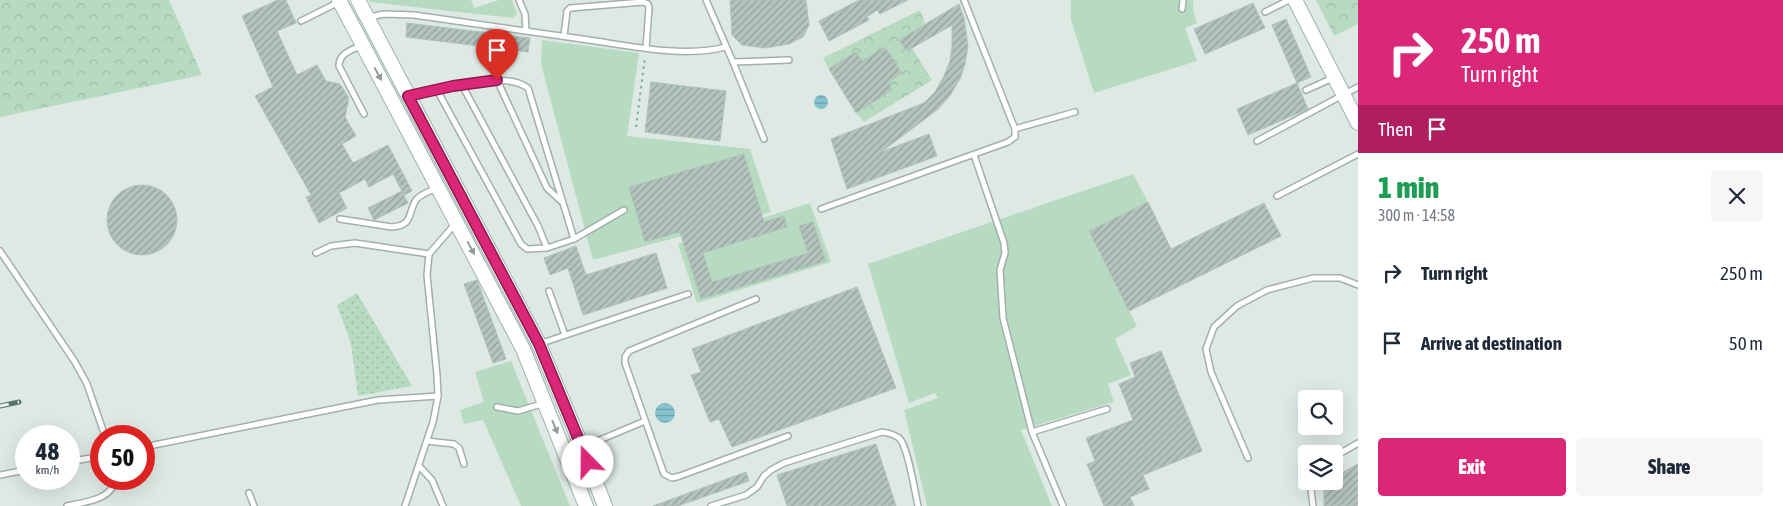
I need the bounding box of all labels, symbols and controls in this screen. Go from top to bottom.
icon: right [1378,20,1443,85]
text: 250 m [1461,20,1540,60]
pin [476,29,518,80]
icon: arrive [483,36,511,64]
text: Turn right [1461,61,1538,87]
one-way arrow [374,67,382,81]
icon: arrive [1423,115,1451,143]
text: Then [1378,118,1413,140]
text: 1 min [1378,170,1439,204]
button: close [1711,170,1763,222]
text: 300 m · 14:58 [1378,206,1455,224]
one-way arrow [467,241,475,256]
icon: right [1378,259,1406,287]
text: Turn right [1421,262,1488,284]
text: 250 m [1720,262,1763,284]
icon: arrive [1378,329,1406,357]
text: Arrive at destination [1421,332,1562,354]
text: 50 m [1729,332,1763,354]
map controls [1298,390,1343,490]
button: search [1298,390,1343,435]
one-way arrow [551,420,559,435]
speed limit sign: 50 [90,425,155,490]
position arrow [561,435,613,487]
text: 48 [36,437,59,465]
button: Exit [1378,438,1566,496]
button: Share [1576,438,1763,496]
button: layers [1298,445,1343,490]
text: km/h [36,463,59,477]

